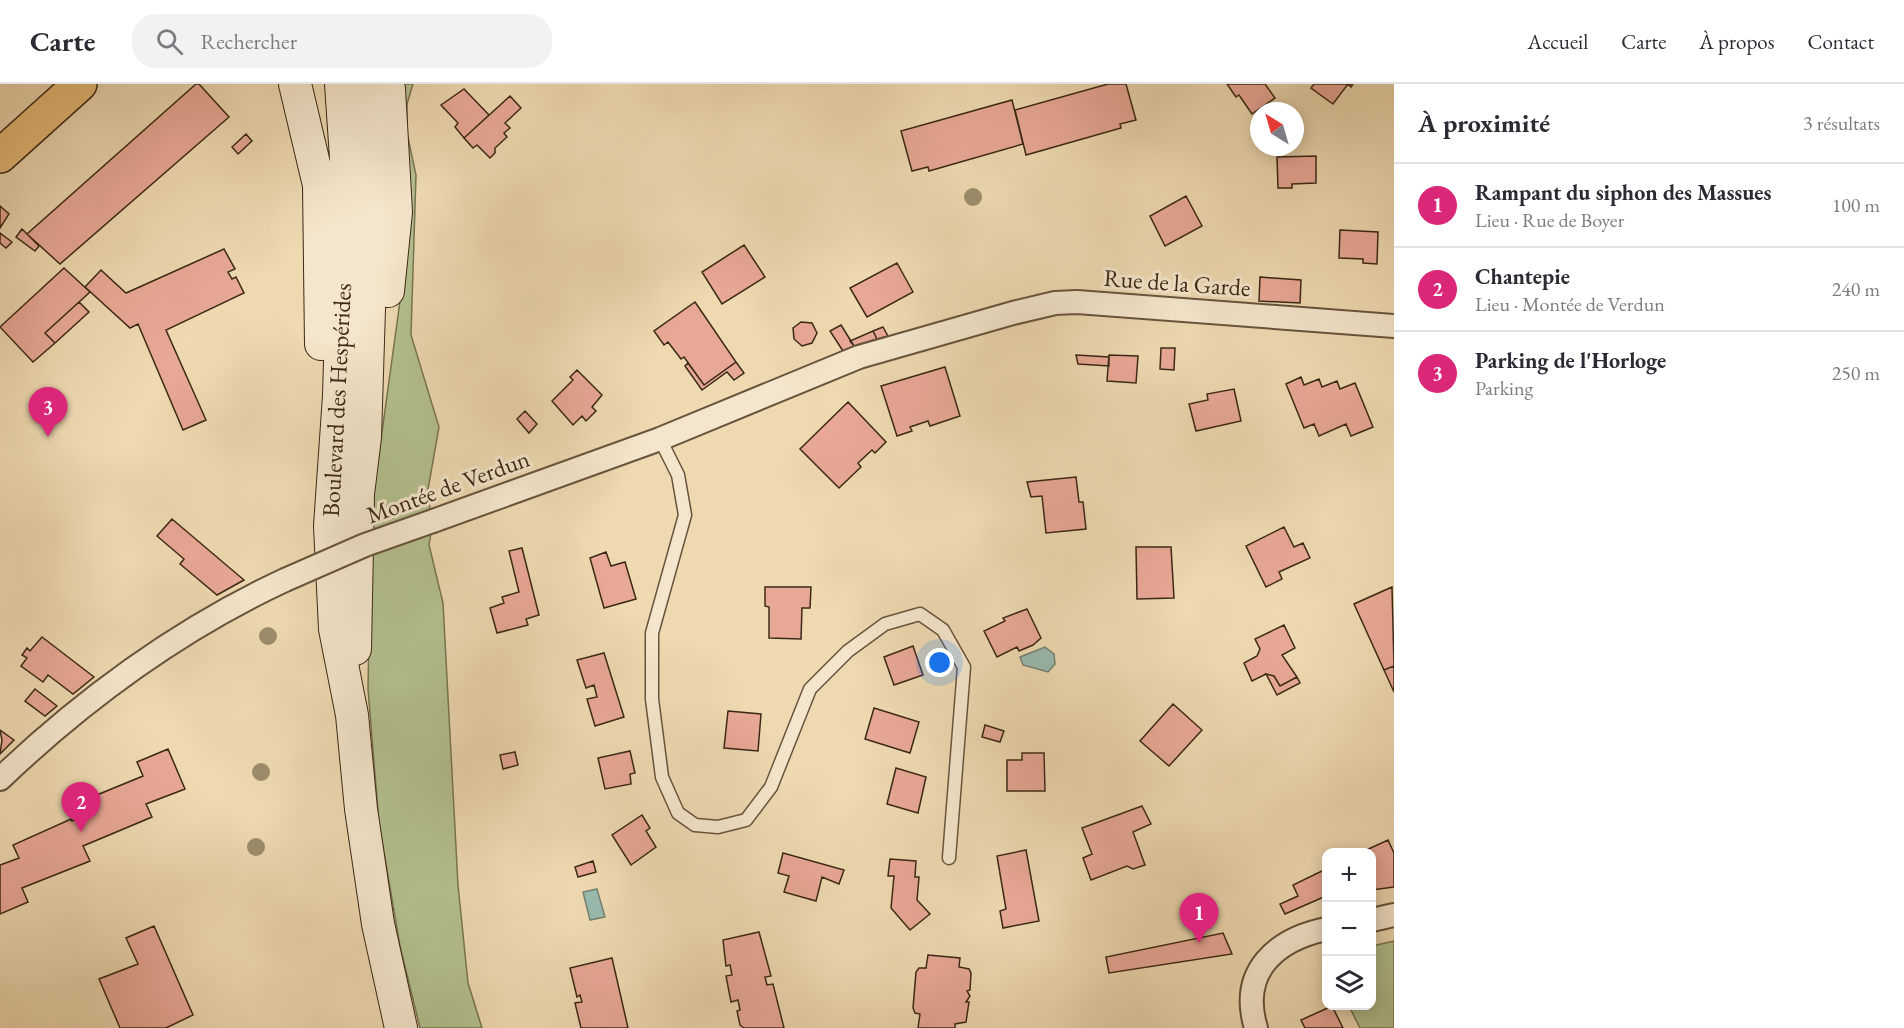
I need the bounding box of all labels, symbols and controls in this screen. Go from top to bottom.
search box [132,14,552,68]
text: Carte [30,23,96,59]
icon: search [153,25,186,58]
text: Rechercher [201,27,297,56]
text: Accueil [1528,28,1588,55]
text: Carte [1621,28,1666,55]
text: À propos [1699,28,1774,55]
text: Contact [1807,28,1874,55]
north arrow [1250,102,1304,156]
text: À proximité [1418,106,1550,140]
text: 3 résultats [1803,110,1880,136]
text: Rampant du siphon des Massues [1475,178,1771,207]
text: 1 [1432,192,1443,218]
text: 100 m [1832,192,1880,218]
text: Lieu · Rue de Boyer [1475,207,1624,233]
street label: Rue de la Garde [1103,262,1251,303]
text: Chantepie [1475,262,1570,291]
text: 2 [1432,276,1443,302]
text: 240 m [1832,276,1880,302]
street label: Boulevard des Hespérides [315,282,358,518]
text: Lieu · Montée de Verdun [1475,291,1665,317]
text: Parking de l'Horloge [1475,346,1666,375]
text: 3 [1432,360,1443,386]
text: 250 m [1832,360,1880,386]
text: Parking [1475,375,1533,401]
pin: 3 [28,388,68,437]
street label: Montée de Verdun [362,443,534,530]
your location [925,648,954,677]
pin: 2 [62,782,100,832]
map controls [1322,848,1376,1010]
button: + [1322,848,1376,902]
pin: 1 [1180,894,1218,943]
button: − [1322,902,1376,956]
button: layers [1322,956,1376,1010]

